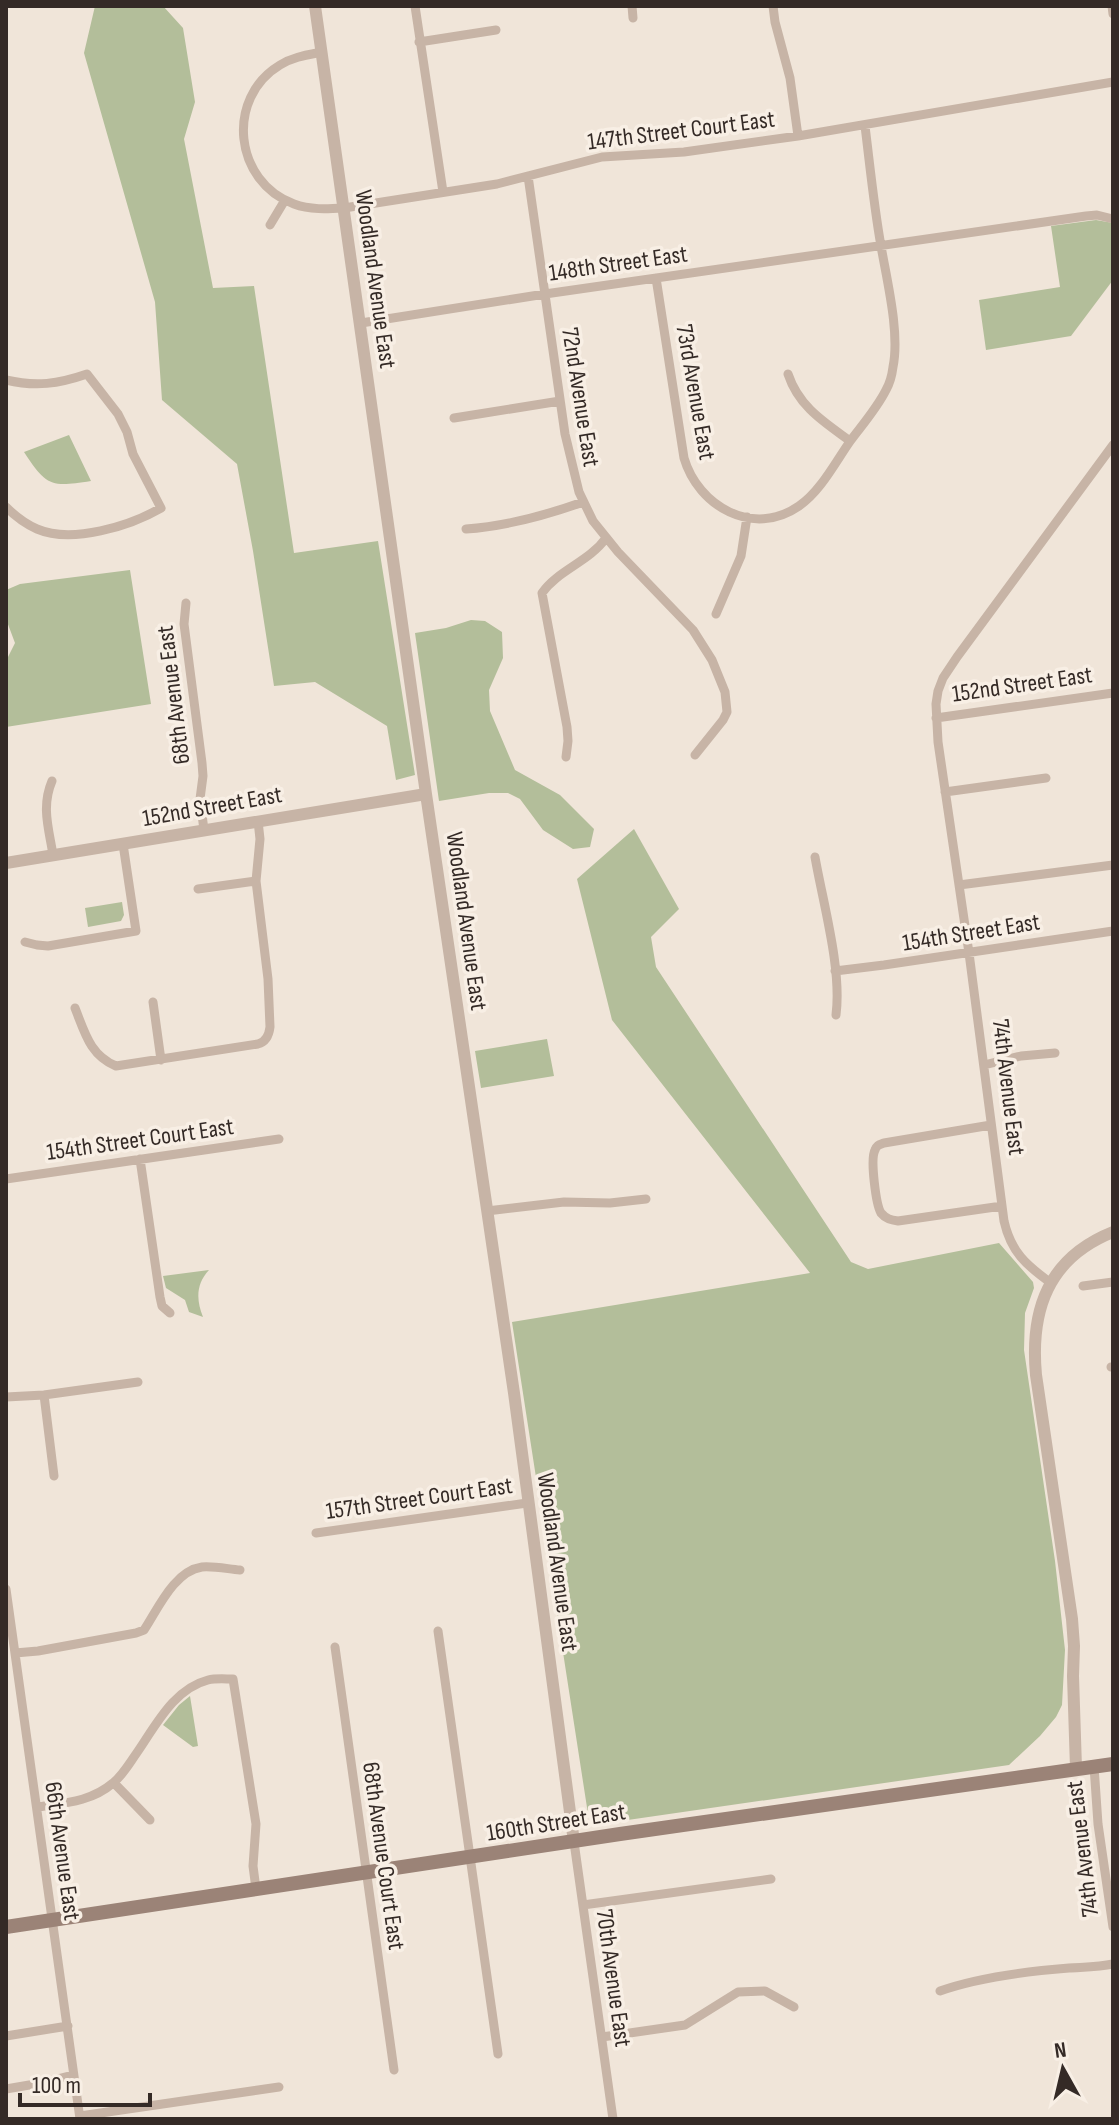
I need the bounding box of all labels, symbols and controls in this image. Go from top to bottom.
street label: 147th Street Court East [586,105,776,156]
street label: Woodland Avenue East [349,188,402,370]
street label: 148th Street East [547,239,689,288]
street label: 73rd Avenue East [669,322,722,462]
street label: 72nd Avenue East [555,325,606,469]
street label: 68th Avenue East [151,624,196,766]
street label: 152nd Street East [950,660,1094,709]
street label: 152nd Street East [140,780,284,833]
street label: Woodland Avenue East [440,830,493,1012]
street label: 154th Street East [900,907,1042,958]
street label: 74th Avenue East [986,1017,1031,1157]
street label: 154th Street Court East [45,1112,235,1167]
street label: 157th Street Court East [324,1471,514,1526]
street label: Woodland Avenue East [531,1471,584,1653]
street label: 68th Avenue Court East [356,1760,411,1952]
street label: 74th Avenue East [1060,1779,1105,1919]
street label: 66th Avenue East [38,1780,87,1922]
street label: 160th Street East [485,1797,628,1848]
street label: 70th Avenue East [589,1907,638,2049]
north arrow [1023,2029,1103,2109]
text: N [1053,2036,1068,2065]
scale bar [20,2057,150,2107]
text: 100 m [32,2071,81,2100]

